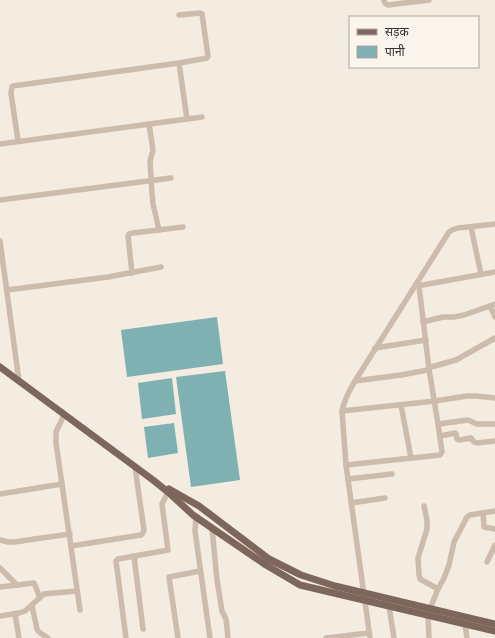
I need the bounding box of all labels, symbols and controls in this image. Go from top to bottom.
legend [349,16,479,68]
text: सड़क [385,24,410,39]
text: पानी [385,44,406,59]

